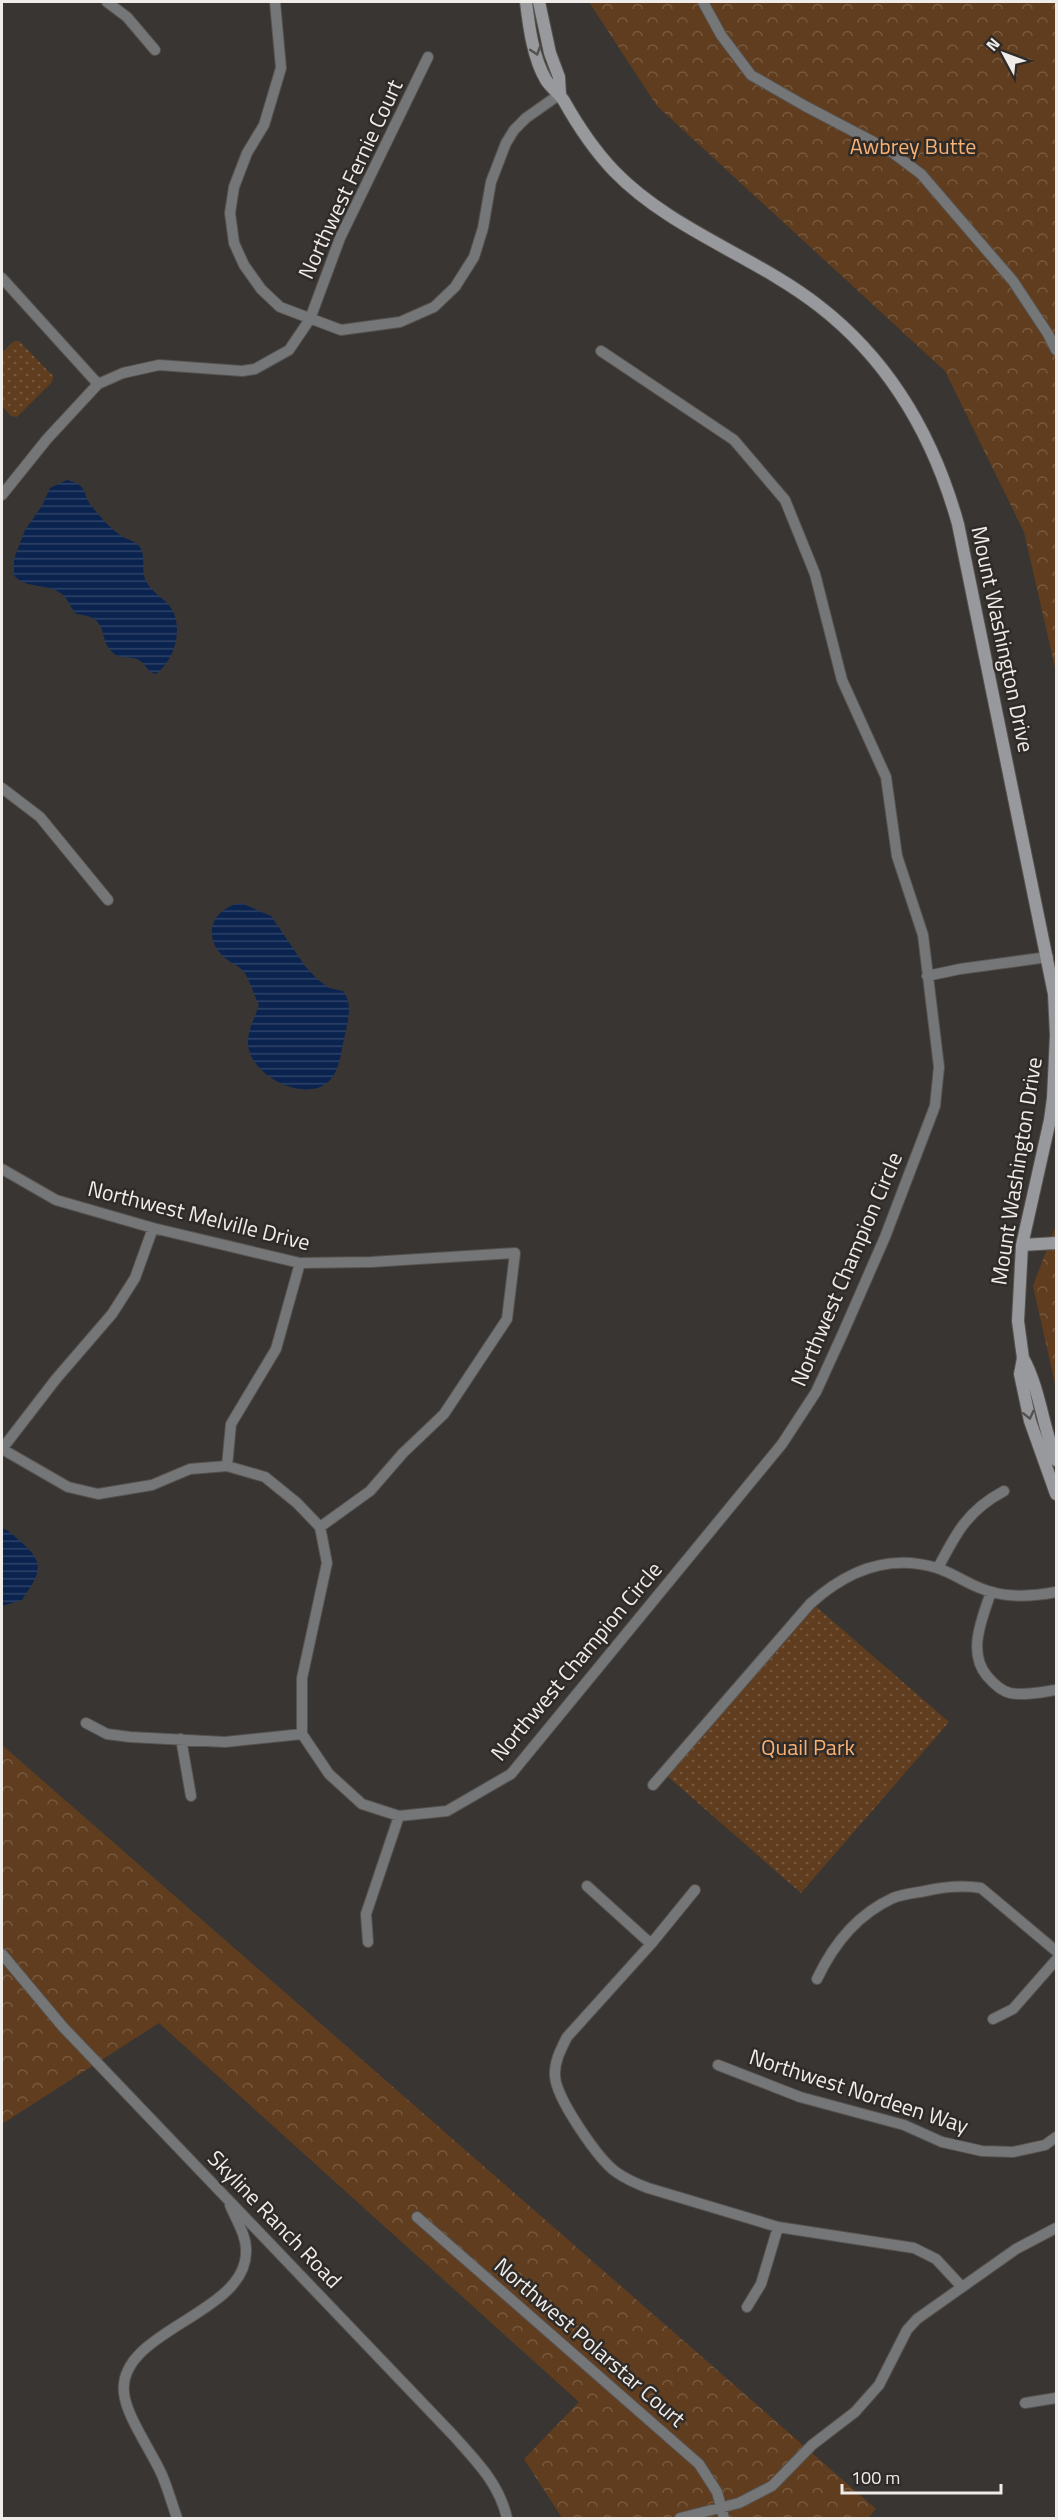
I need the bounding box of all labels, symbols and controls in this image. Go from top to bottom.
north arrow [974,24,1034,84]
text: N [980,32,1005,56]
one-way arrow [529,45,541,56]
street label: Northwest Fernie Court [289,73,411,284]
park label: Awbrey Butte [850,129,976,163]
street label: Mount Washington Drive [962,523,1044,755]
street label: Mount Washington Drive [981,1055,1051,1287]
street label: Northwest Champion Circle [781,1146,911,1392]
street label: Northwest Melville Drive [84,1171,314,1259]
one-way arrow [1022,1410,1035,1420]
street label: Northwest Champion Circle [482,1554,670,1768]
park label: Quail Park [761,1730,855,1764]
street label: Northwest Nordeen Way [745,2039,973,2143]
street label: Skyline Ranch Road [200,2142,350,2296]
street label: Northwest Polarstar Court [487,2249,693,2435]
scale bar [842,2457,1001,2495]
text: 100 m [851,2464,900,2491]

